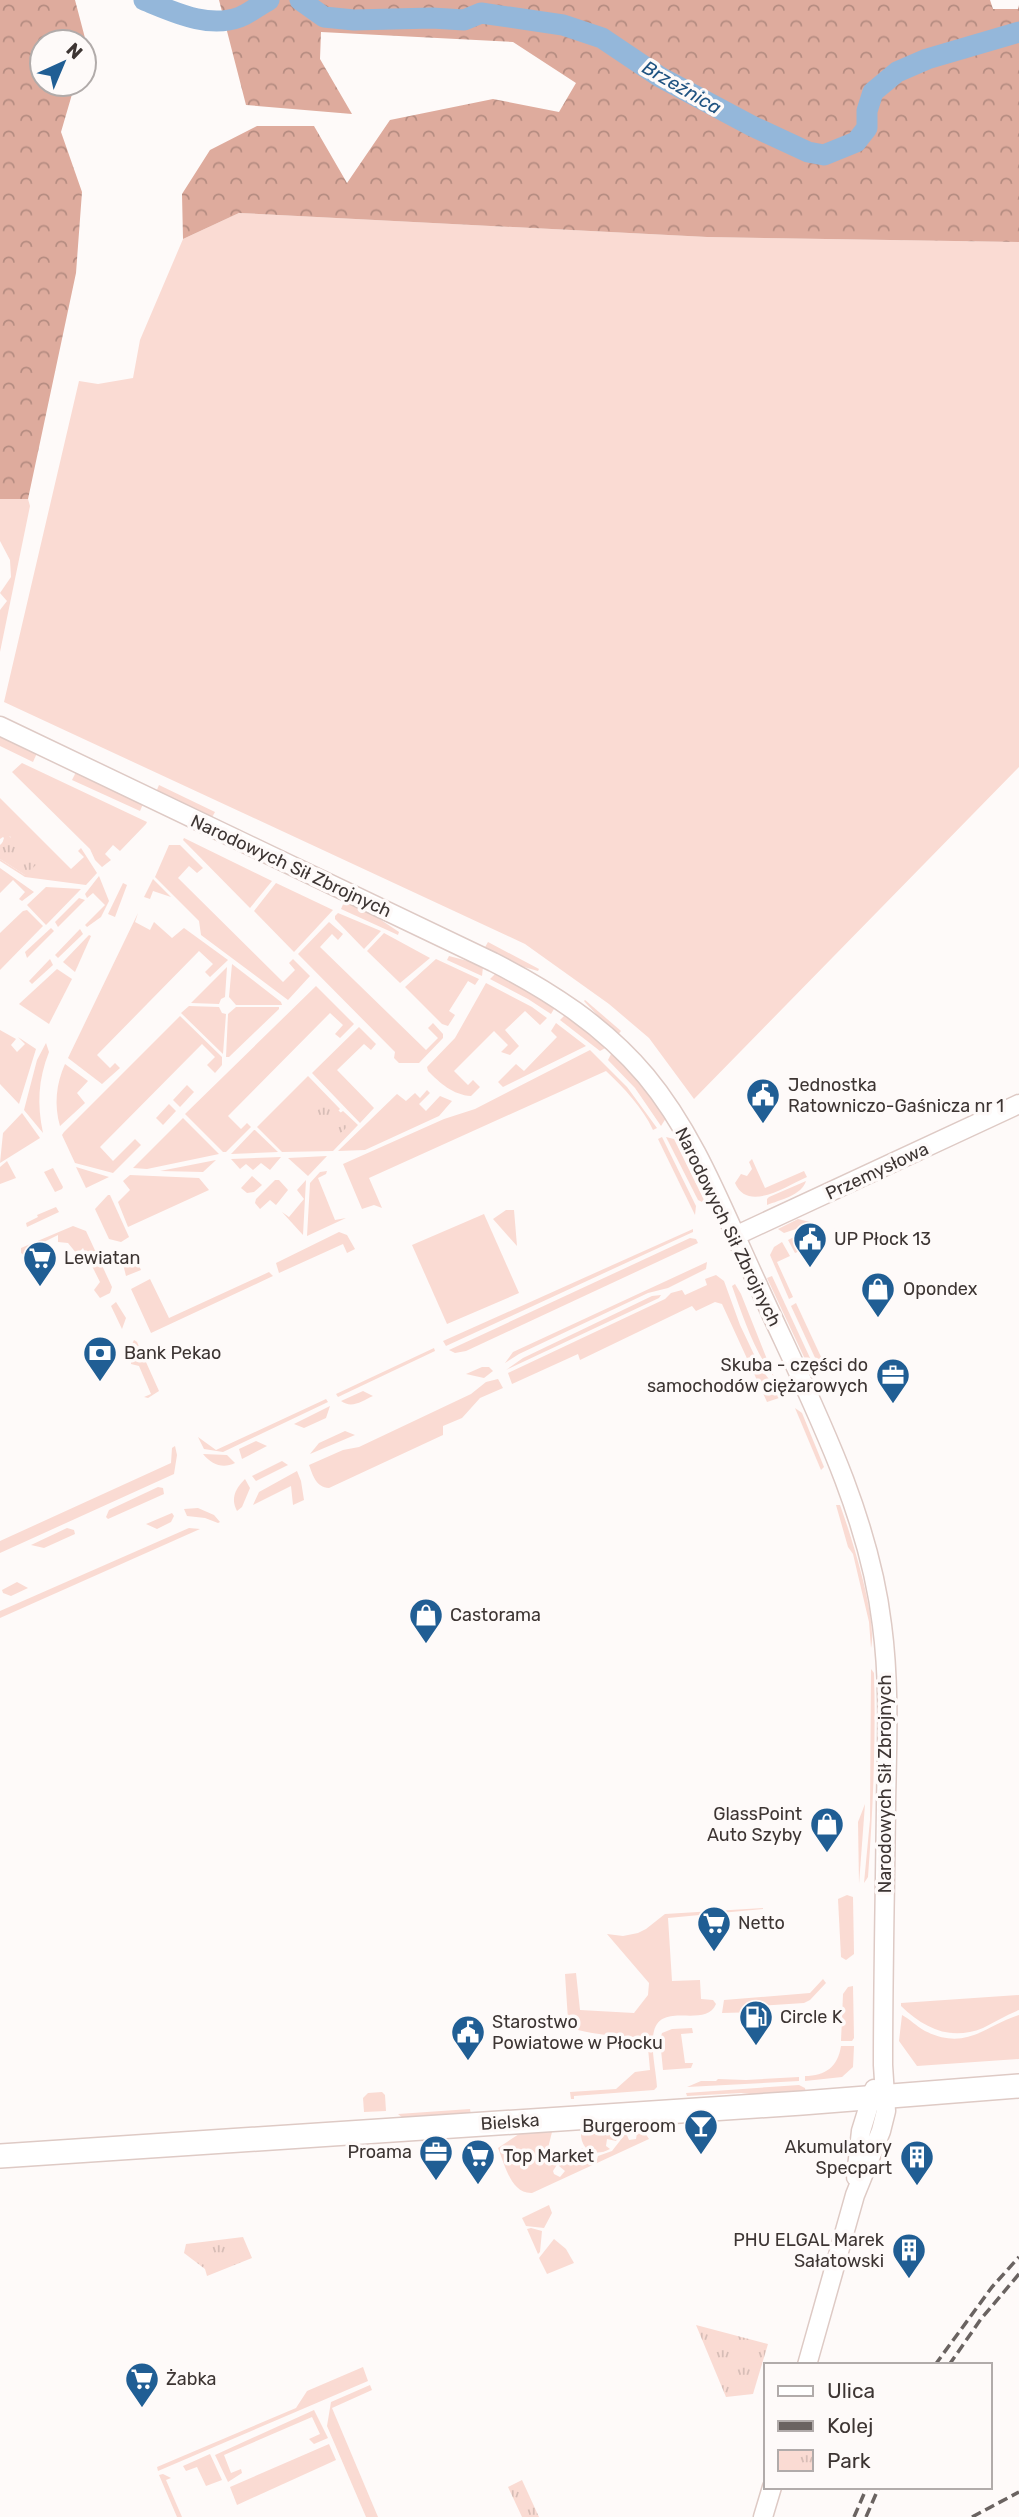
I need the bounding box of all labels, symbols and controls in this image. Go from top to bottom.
north arrow [28,28,98,98]
text: N [62,38,87,64]
water label: Brzeźnica [638,56,725,119]
street label: Narodowych Sił Zbrojnych [187,810,395,922]
place label: Jednostka Ratowniczo-Gaśnicza nr 1 [788,1074,1004,1117]
public building icon: Jednostka Ratowniczo-Gaśnicza nr 1 [744,1076,782,1125]
street label: Narodowych Sił Zbrojnych [670,1124,786,1330]
street label: Przemysłowa [822,1138,932,1204]
public building icon: UP Płock 13 [791,1220,829,1269]
place label: UP Płock 13 [834,1228,931,1250]
supermarket icon: Lewiatan [21,1239,59,1288]
place label: Lewiatan [64,1247,140,1269]
shop icon: Opondex [859,1270,897,1319]
place label: Opondex [903,1278,978,1300]
bank icon: Bank Pekao [81,1334,119,1383]
place label: Bank Pekao [124,1342,221,1364]
place label: Skuba - części do samochodów ciężarowych [647,1354,868,1397]
office icon: Skuba - części do samochodów ciężarowych [874,1356,912,1405]
shop icon: Castorama [407,1596,445,1645]
place label: Castorama [450,1604,541,1626]
street label: Narodowych Sił Zbrojnych [874,1675,896,1893]
place label: GlassPoint Auto Szyby [707,1803,802,1846]
shop icon: GlassPoint Auto Szyby [808,1805,846,1854]
supermarket icon: Netto [695,1904,733,1953]
place label: Netto [738,1912,785,1934]
fuel station icon: Circle K [737,1998,775,2047]
place label: Circle K [780,2006,843,2028]
place label: Starostwo Powiatowe w Płocku [492,2011,663,2054]
public building icon: Starostwo Powiatowe w Płocku [449,2013,487,2062]
bar icon: Burgeroom [682,2107,720,2156]
street label: Bielska [480,2109,540,2135]
place label: Burgeroom [582,2115,676,2137]
office icon: Proama [417,2133,455,2182]
place label: Akumulatory Specpart [785,2136,892,2179]
supermarket icon: Top Market [459,2137,497,2186]
building icon: Akumulatory Specpart [898,2138,936,2187]
place label: Proama [348,2141,412,2163]
place label: Top Market [503,2145,594,2167]
place label: PHU ELGAL Marek Sałatowski [733,2229,885,2272]
building icon: PHU ELGAL Marek Sałatowski [890,2231,928,2280]
supermarket icon: Żabka [123,2360,161,2409]
legend [764,2363,991,2489]
place label: Żabka [166,2368,217,2390]
text: Ulica [827,2378,875,2403]
text: Kolej [827,2413,873,2438]
text: Park [827,2448,871,2473]

